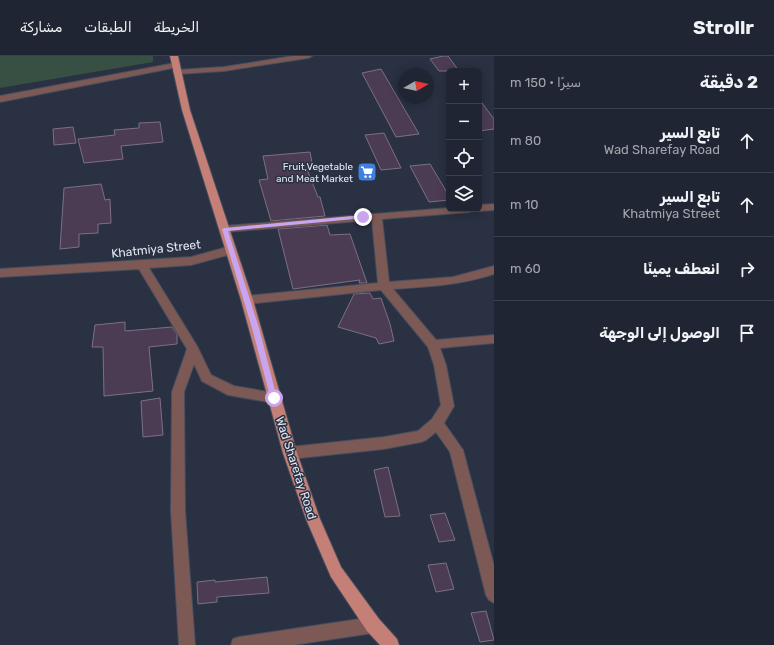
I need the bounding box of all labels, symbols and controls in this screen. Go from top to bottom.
text: Strollr [693,16,754,39]
text: مشاركة [20,19,62,36]
text: الطبقات [84,19,132,36]
text: الخريطة [154,19,199,36]
north arrow [398,68,434,104]
map controls [446,68,482,212]
button: + [446,68,482,104]
text: 2 دقيقة [700,72,758,92]
text: سيرًا · 150 m [510,75,581,90]
button: − [446,104,482,140]
text: تابع السير [660,124,720,142]
icon: ahead [736,130,758,152]
text: 80 m [510,133,541,148]
button: locate [446,140,482,176]
text: Wad Sharefay Road [604,142,720,157]
place label: Fruit,Vegetable and Meat Market [276,161,353,185]
supermarket icon: Fruit,Vegetable and Meat Market [356,161,378,183]
button: layers [446,176,482,212]
text: تابع السير [660,188,720,206]
icon: ahead [736,194,758,216]
text: 10 m [510,197,539,212]
text: Khatmiya Street [623,206,720,221]
route end [354,208,372,226]
street label: Khatmiya Street [111,237,202,261]
icon: right [736,258,758,280]
text: انعطف يمينًا [643,260,720,278]
text: 60 m [510,261,541,276]
icon: arrive [736,322,758,344]
text: الوصول إلى الوجهة [599,324,720,342]
route start [265,389,283,407]
street label: Wad Sharefay Road [273,415,319,521]

